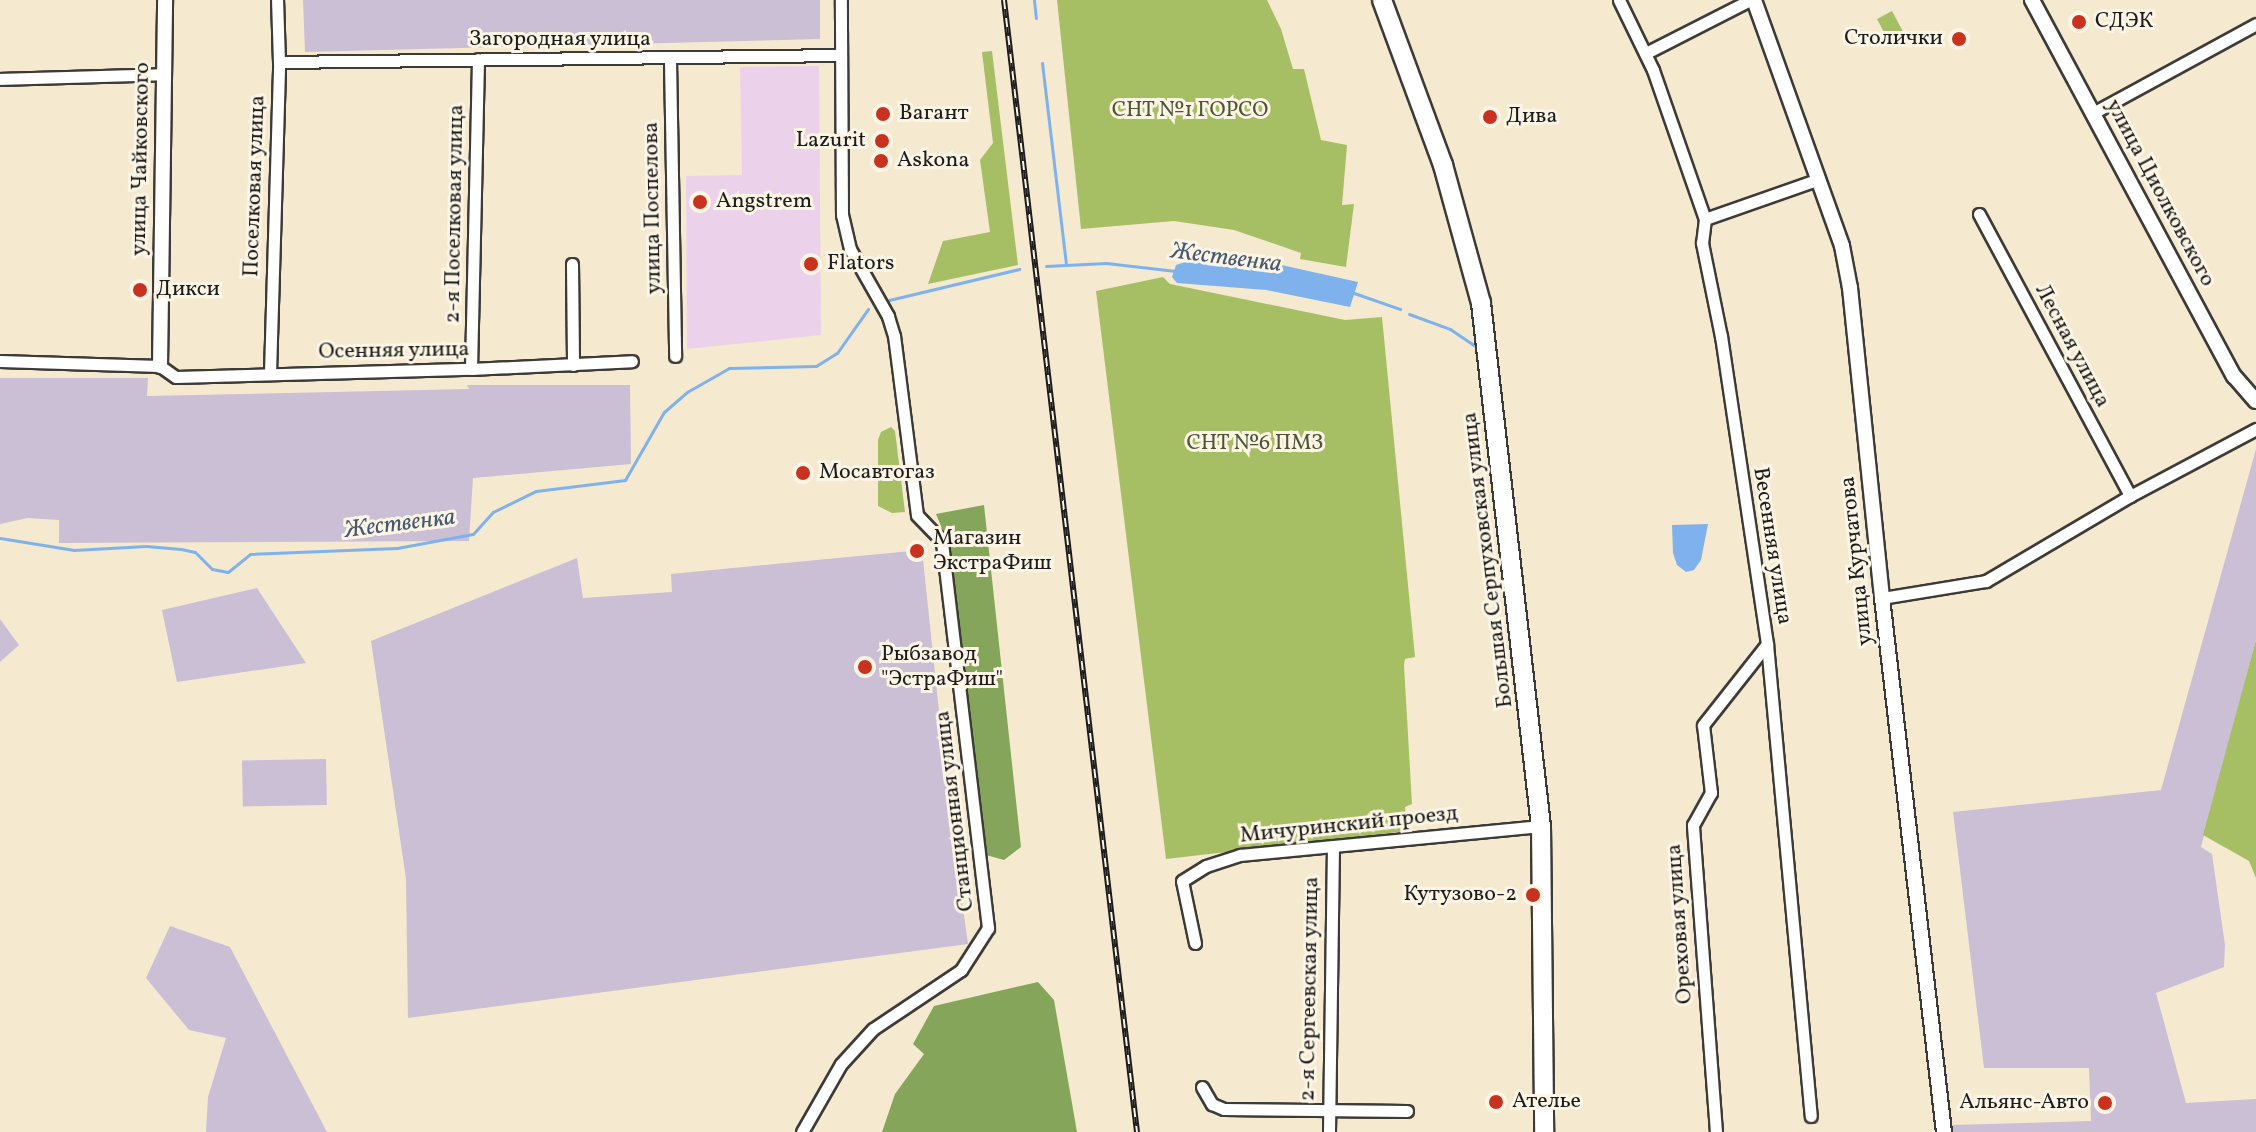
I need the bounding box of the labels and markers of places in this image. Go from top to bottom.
place label: СДЭК [2095,9,2153,35]
marker: СДЭК [2070,13,2088,31]
place label: Столички [1844,26,1943,52]
marker: Столички [1950,30,1968,48]
place label: Вагант [899,101,969,127]
place label: Дива [1506,104,1557,130]
marker: Вагант [874,105,892,123]
marker: Дива [1481,108,1499,126]
place label: Lazurit [796,128,866,154]
marker: Lazurit [873,132,891,150]
place label: Askona [897,148,969,174]
marker: Askona [872,152,890,170]
place label: Angstrem [716,189,812,215]
marker: Angstrem [691,193,709,211]
place label: Flators [827,251,894,277]
marker: Flators [802,255,820,273]
place label: Дикси [156,277,220,303]
marker: Дикси [131,281,149,299]
place label: Мосавтогаз [819,460,935,486]
marker: Мосавтогаз [794,464,812,482]
place label: Магазин ЭкстраФиш [933,525,1052,576]
marker: Магазин ЭкстраФиш [908,542,926,560]
place label: Рыбзавод "ЭстраФиш" [881,641,1003,692]
marker: Рыбзавод "ЭстраФиш" [856,658,874,676]
place label: Кутузово-2 [1404,882,1517,908]
marker: Кутузово-2 [1524,886,1542,904]
place label: Ателье [1512,1089,1581,1115]
place label: Альянс-Авто [1959,1090,2089,1116]
marker: Ателье [1487,1093,1505,1111]
marker: Альянс-Авто [2096,1094,2114,1112]

